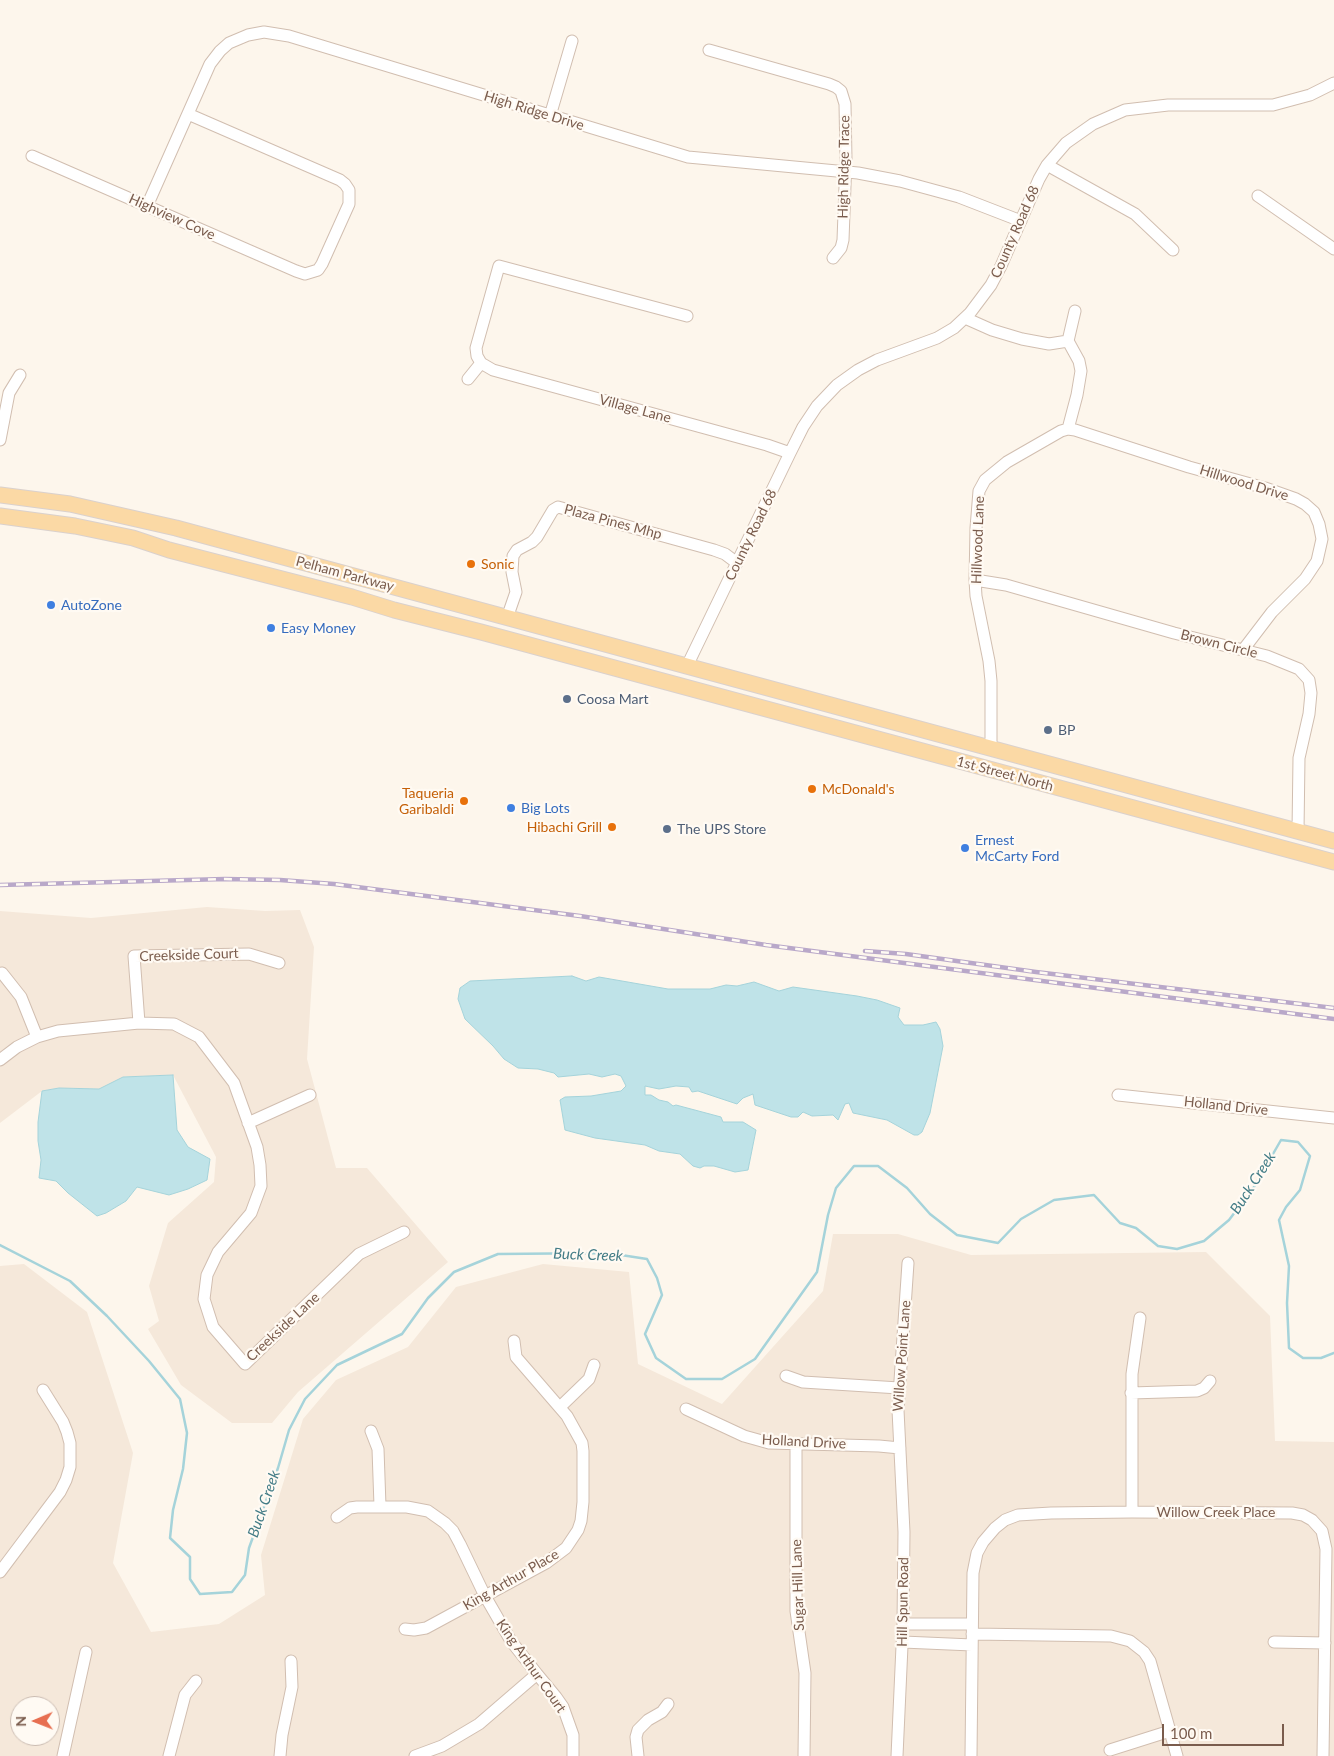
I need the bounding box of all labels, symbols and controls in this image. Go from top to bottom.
street label: High Ridge Drive [482,88,586,134]
street label: High Ridge Trace [835,115,853,219]
street label: County Road 68 [987,183,1043,281]
street label: Highview Cove [126,190,218,244]
street label: Village Lane [597,391,673,427]
street label: Hillwood Drive [1197,461,1291,505]
street label: County Road 68 [722,487,780,583]
street label: Hillwood Lane [968,496,988,584]
street label: Plaza Pines Mhp [562,501,664,543]
street label: Pelham Parkway [294,553,396,595]
place label: Sonic [481,556,514,572]
marker: Sonic [465,558,477,570]
place label: AutoZone [61,597,122,613]
marker: AutoZone [45,599,57,611]
place label: Easy Money [281,620,356,636]
marker: Easy Money [265,622,277,634]
street label: Brown Circle [1179,626,1259,662]
place label: Coosa Mart [577,691,649,707]
marker: Coosa Mart [561,693,573,705]
place label: BP [1058,722,1075,738]
marker: BP [1042,724,1054,736]
street label: 1st Street North [955,753,1055,795]
place label: McDonald's [822,781,895,797]
marker: McDonald's [806,783,818,795]
place label: Taqueria Garibaldi [399,785,454,818]
marker: Taqueria Garibaldi [458,795,470,807]
place label: Big Lots [521,800,570,816]
marker: Big Lots [505,802,517,814]
place label: Hibachi Grill [527,819,602,835]
marker: Hibachi Grill [606,821,618,833]
place label: The UPS Store [677,821,766,837]
marker: The UPS Store [661,823,673,835]
place label: Ernest McCarty Ford [975,832,1059,864]
marker: Ernest McCarty Ford [959,842,971,854]
street label: Creekside Court [139,945,239,965]
street label: Holland Drive [1183,1093,1269,1119]
water label: Buck Creek [1226,1149,1280,1217]
water label: Buck Creek [553,1245,623,1265]
street label: Creekside Lane [243,1289,323,1365]
street label: Willow Point Lane [890,1300,914,1412]
street label: Holland Drive [761,1431,847,1453]
water label: Buck Creek [244,1468,284,1540]
street label: Willow Creek Place [1156,1504,1276,1520]
street label: Sugar Hill Lane [788,1539,808,1631]
street label: King Arthur Place [460,1546,562,1614]
street label: Hill Spun Road [894,1557,912,1647]
street label: King Arthur Court [493,1616,569,1716]
north arrow [10,1696,60,1746]
scale bar [1164,1714,1286,1746]
text: N [12,1716,29,1727]
text: 100 m [1170,1724,1212,1742]

